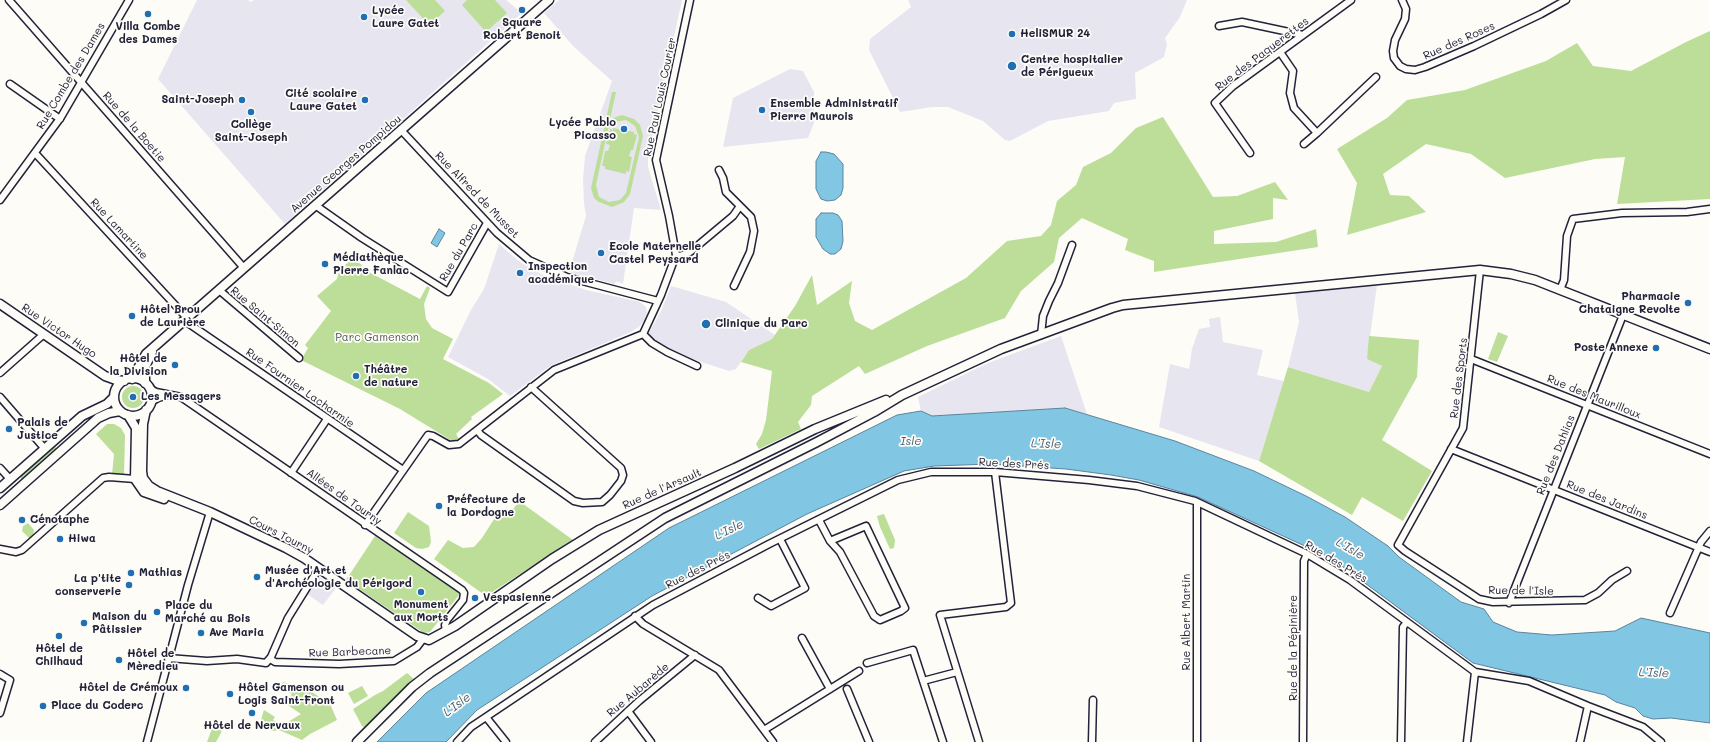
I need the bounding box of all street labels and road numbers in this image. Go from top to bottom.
street label: Rue des Paquerettes [1213,15,1311,93]
street label: Rue des Roses [1421,19,1497,63]
street label: Rue Combe des Dames [34,20,108,132]
street label: Rue Paul Louis Courier [641,36,679,158]
street label: Rue de la Boetie [100,89,168,165]
street label: Avenue Georges Pompidou [288,112,404,216]
street label: Rue Alfred de Musset [432,149,522,241]
street label: Rue Lamartine [87,196,151,262]
street label: Rue du Parc [437,220,481,284]
street label: Rue Saint-Simon [228,284,302,350]
street label: Rue Victor Hugo [19,301,99,361]
street label: Rue des Sports [1447,337,1471,419]
street label: Rue Fournier Lacharmie [243,345,357,431]
street label: Rue des Maurilloux [1545,372,1643,422]
street label: Rue des Dahlias [1534,413,1578,497]
street label: Rue des Prés [978,456,1050,472]
street label: Allées de Tourny [304,466,384,528]
street label: Rue de l'Arsault [621,466,703,512]
street label: Rue des Jardins [1565,478,1649,522]
street label: Cours Tourny [246,513,316,557]
street label: Rue des Prés [1302,538,1370,586]
street label: Rue des Prés [664,548,732,592]
street label: Rue Albert Martin [1180,574,1194,670]
street label: Rue de l'Isle [1488,584,1554,598]
street label: Rue de la Pépinière [1287,595,1301,701]
street label: Rue Barbecane [308,644,392,660]
street label: Rue Aubarède [604,660,672,720]

